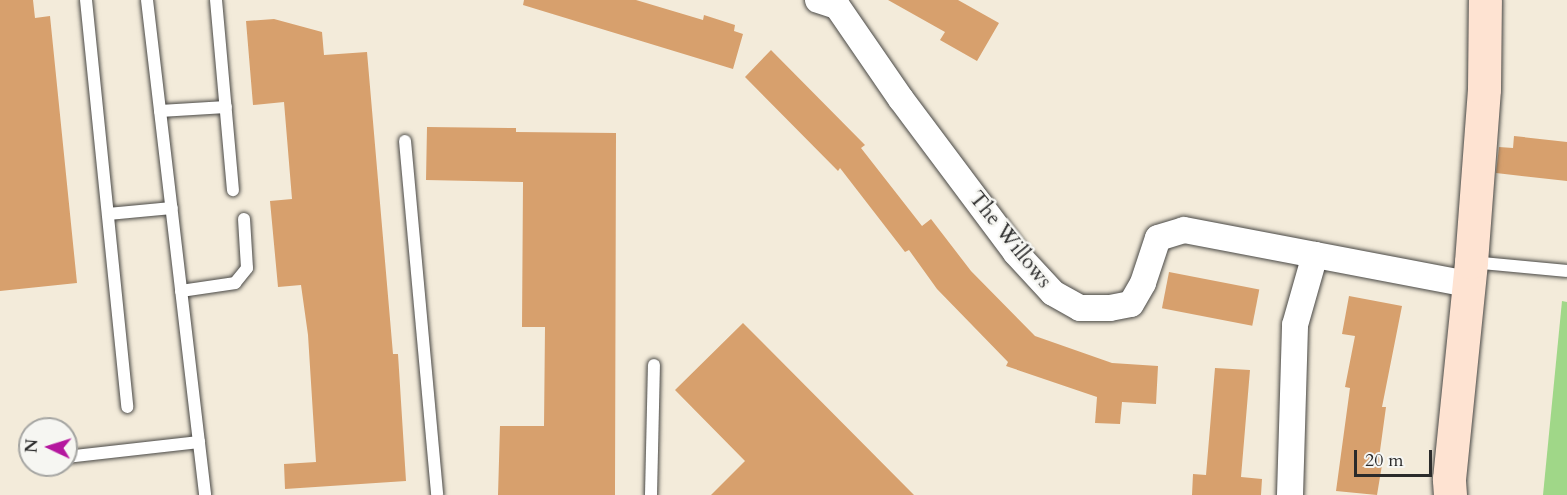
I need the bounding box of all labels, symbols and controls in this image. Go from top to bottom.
street label: The Willows [963,187,1057,293]
north arrow [18,417,78,477]
text: N [21,438,43,454]
scale bar [1357,438,1435,476]
text: 20 m [1365,448,1404,473]

